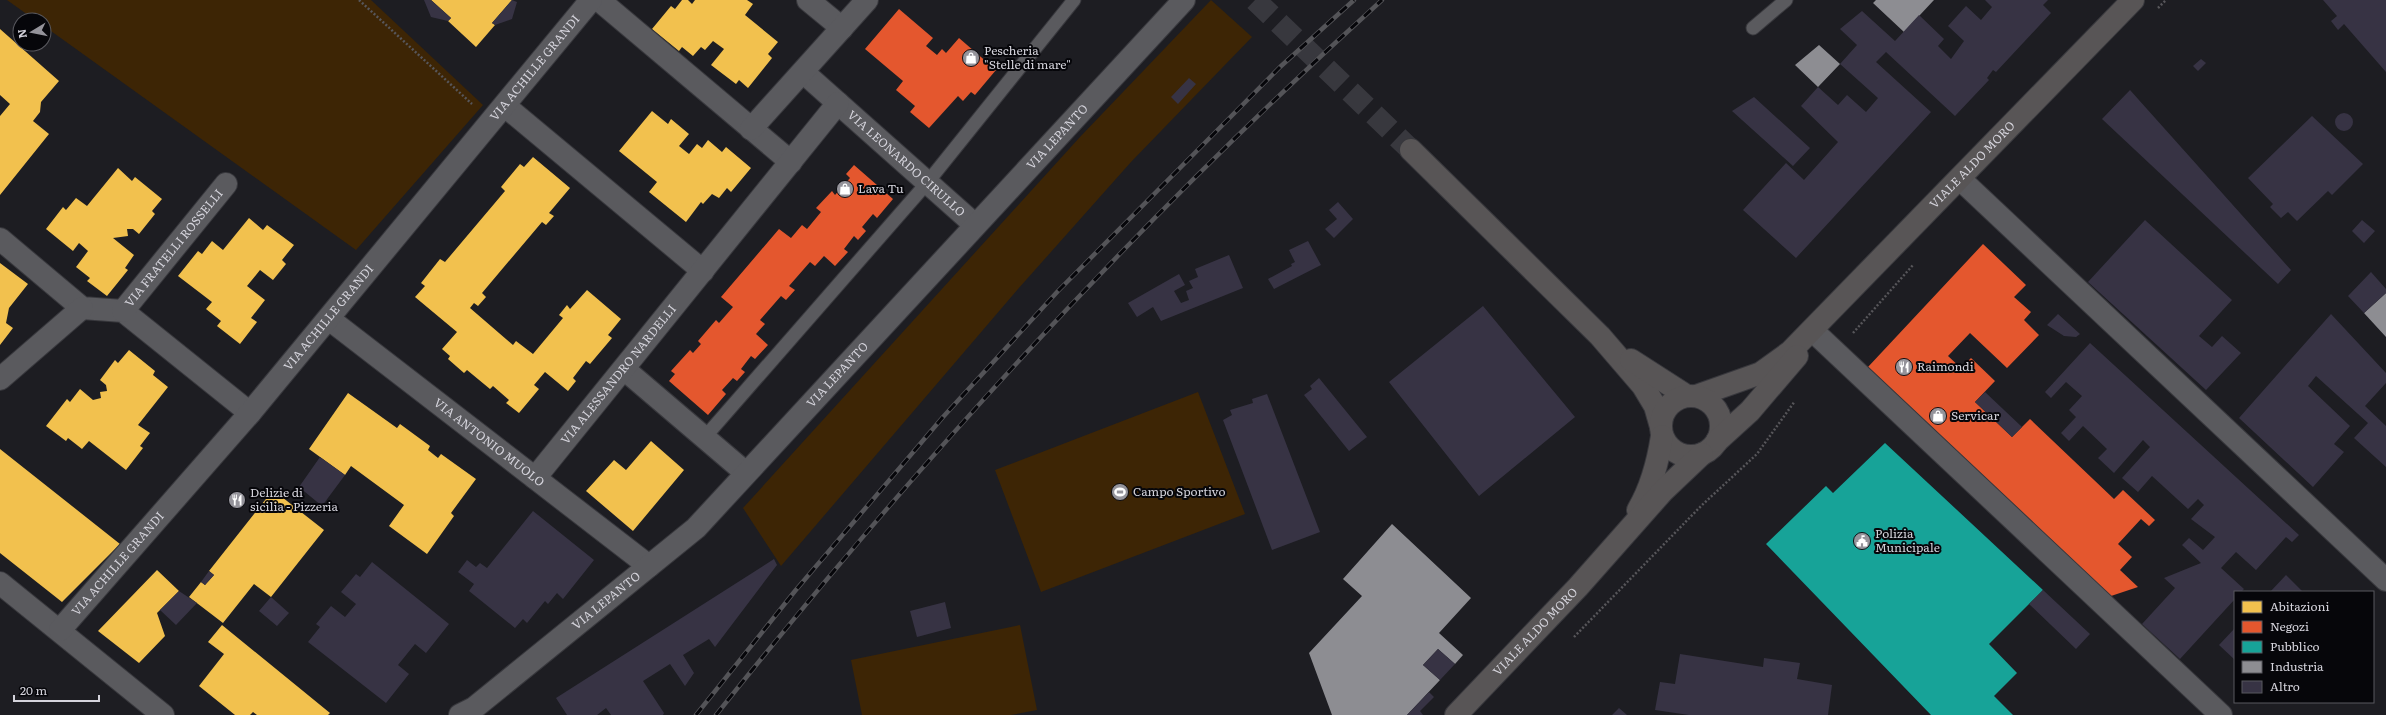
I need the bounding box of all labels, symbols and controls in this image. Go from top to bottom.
street label: VIA ACHILLE GRANDI [485,10,584,124]
north arrow [12,12,52,52]
text: N [12,28,30,40]
place label: Pescheria "Stelle di mare" [984,41,1071,73]
shop icon: Pescheria "Stelle di mare" [961,48,981,68]
street label: VIA LEPANTO [1022,99,1092,173]
street label: VIA LEONARDO CIRULLO [844,106,970,220]
street label: VIALE ALDO MORO [1925,116,2018,212]
shop icon: Lava Tu [835,179,855,199]
place label: Lava Tu [858,179,904,197]
street label: VIA FRATELLI ROSSELLI [120,184,227,310]
street label: VIA ACHILLE GRANDI [279,260,377,374]
street label: VIA ALESSANDRO NARDELLI [556,300,680,448]
street label: VIA LEPANTO [802,337,872,411]
restaurant icon: Raimondi [1894,357,1914,377]
place label: Raimondi [1917,357,1974,375]
street label: VIA ANTONIO MUOLO [430,393,549,490]
shop icon: Servicar [1928,406,1948,426]
place label: Servicar [1951,406,1999,424]
sports icon: Campo Sportivo [1110,482,1130,502]
place label: Campo Sportivo [1133,482,1225,500]
place label: Delizie di sicilia - Pizzeria [250,483,339,515]
restaurant icon: Delizie di sicilia - Pizzeria [227,490,247,510]
street label: VIA ACHILLE GRANDI [67,507,168,619]
place label: Polizia Municipale [1875,524,1940,556]
public building icon: Polizia Municipale [1852,531,1872,551]
street label: VIA LEPANTO [568,567,644,633]
street label: VIALE ALDO MORO [1488,583,1581,679]
legend [2234,591,2374,703]
text: Abitazioni [2270,597,2329,615]
text: Negozi [2270,617,2309,635]
text: Pubblico [2270,637,2320,655]
text: Industria [2270,657,2324,675]
scale bar [14,677,99,703]
text: Altro [2270,677,2300,695]
text: 20 m [20,681,47,699]

